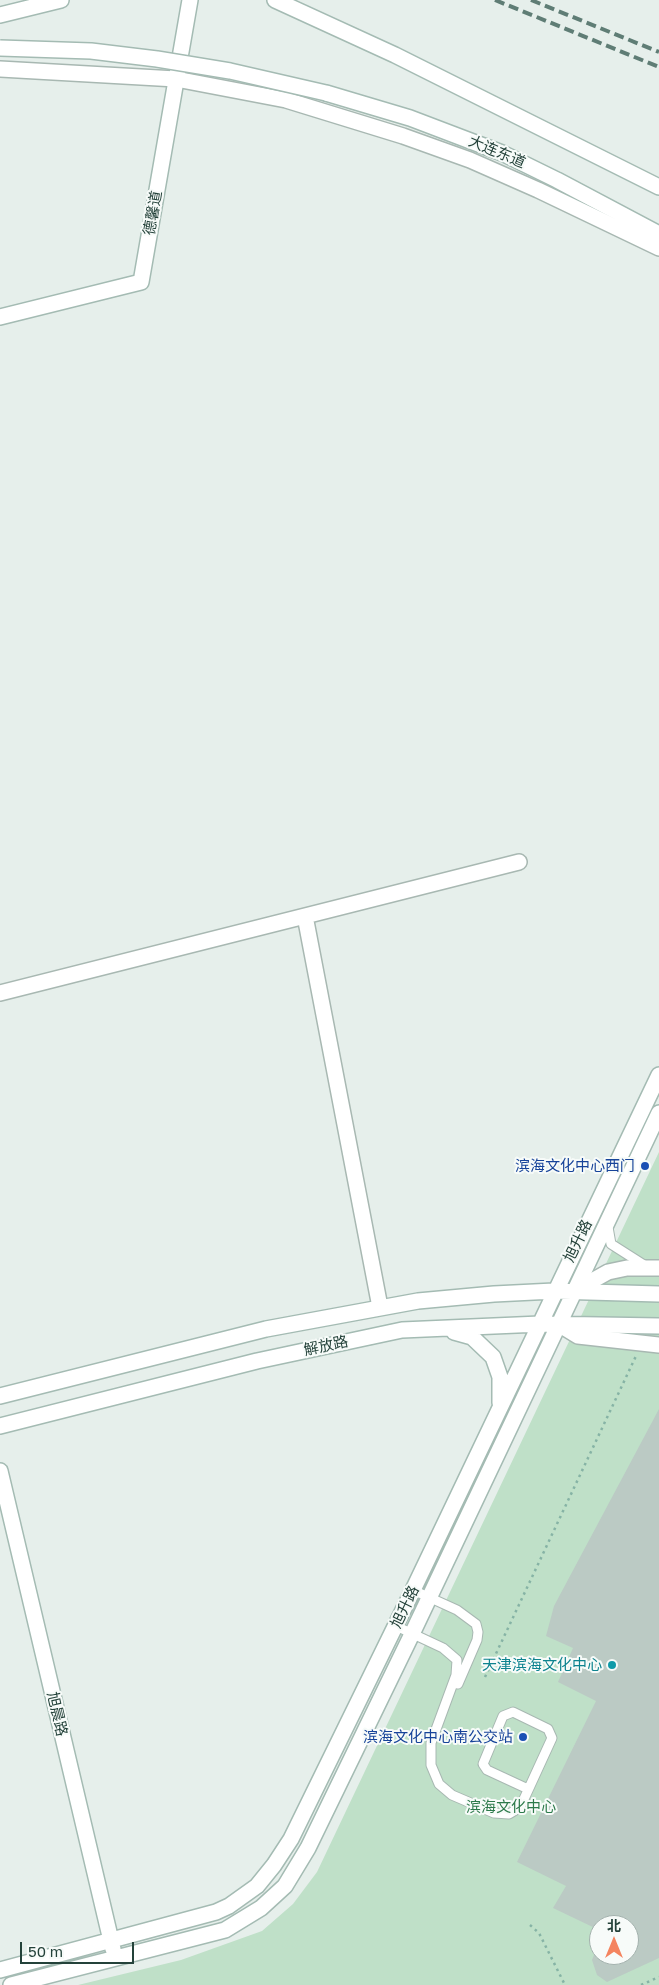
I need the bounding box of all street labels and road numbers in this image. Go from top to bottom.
street label: 大连东道 [466,132,528,172]
street label: 德馨道 [140,189,166,237]
street label: 旭升路 [560,1217,596,1265]
street label: 解放路 [302,1333,350,1359]
street label: 旭升路 [387,1583,423,1631]
street label: 旭晨路 [43,1690,71,1738]

